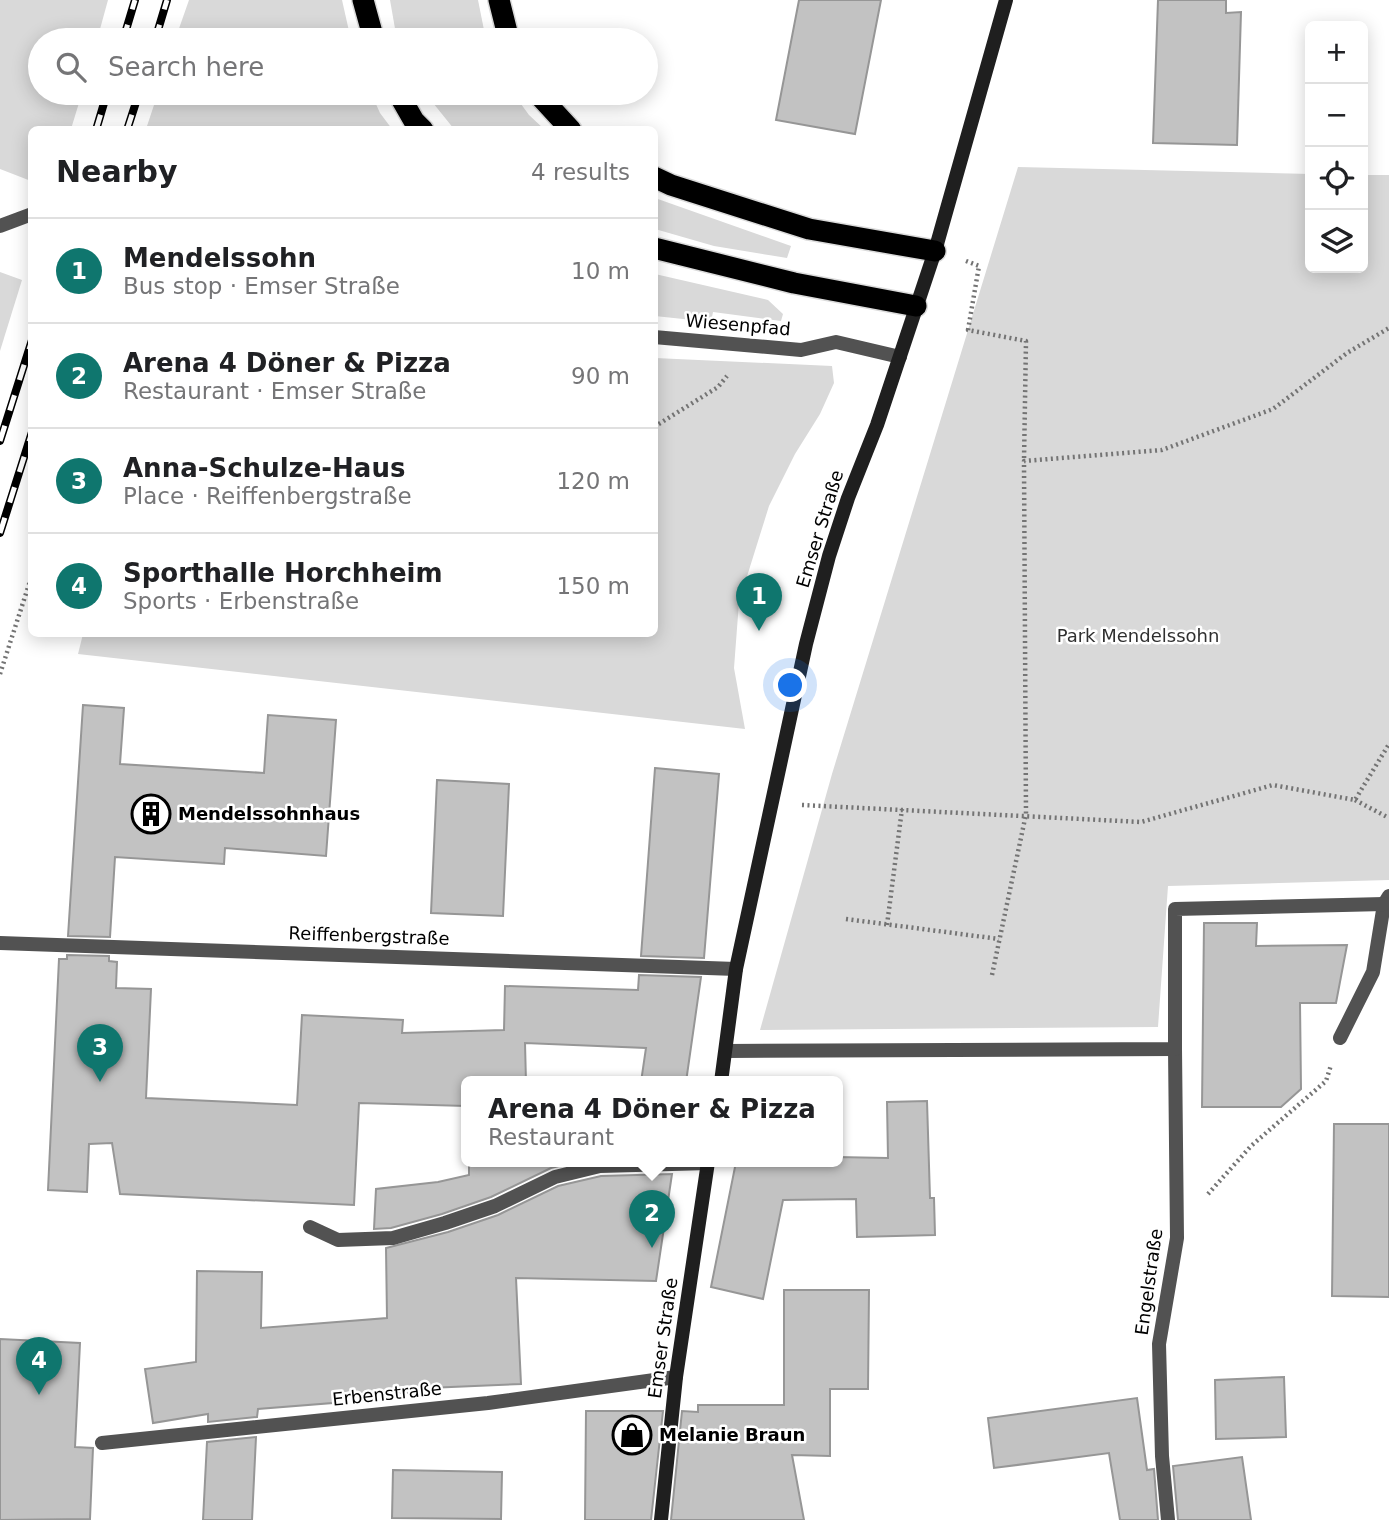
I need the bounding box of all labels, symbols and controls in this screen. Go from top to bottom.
map controls [1305,21,1368,273]
button: + [1305,21,1368,84]
search box [28,28,658,105]
icon: search [52,48,90,86]
text: Search here [108,52,264,82]
button: − [1305,84,1368,147]
button: locate [1305,147,1368,210]
text: Nearby [56,154,178,189]
text: 4 results [531,159,630,185]
button: layers [1305,210,1368,273]
text: Mendelssohn [123,243,316,273]
text: 1 [71,258,87,284]
text: 10 m [571,258,630,284]
text: Bus stop · Emser Straße [123,273,400,299]
street label: Wiesenpfad [685,309,792,340]
text: Arena 4 Döner & Pizza [123,348,451,378]
text: 2 [71,363,87,389]
text: 90 m [571,363,630,389]
text: Restaurant · Emser Straße [123,378,427,404]
text: Anna-Schulze-Haus [123,453,405,483]
text: 3 [71,468,87,494]
text: 120 m [556,468,630,494]
street label: Emser Straße [792,468,847,590]
text: Place · Reiffenbergstraße [123,483,412,509]
text: Sporthalle Horchheim [123,558,443,588]
text: 4 [71,573,87,599]
text: 150 m [556,573,630,599]
pin: 1 [736,573,782,631]
text: Sports · Erbenstraße [123,588,359,614]
park label: Park Mendelssohn [1057,625,1219,646]
your location [773,668,807,702]
building icon: Mendelssohnhaus [130,793,172,835]
place label: Mendelssohnhaus [178,803,360,824]
street label: Reiffenbergstraße [288,922,450,949]
pin: 3 [77,1024,123,1082]
popup [461,1076,843,1167]
text: Arena 4 Döner & Pizza [488,1094,816,1124]
text: Restaurant [488,1124,614,1150]
pin: 2 [629,1190,675,1248]
street label: Engelstraße [1131,1227,1166,1337]
street label: Emser Straße [644,1276,681,1400]
pin: 4 [16,1337,62,1395]
street label: Erbenstraße [331,1377,443,1410]
shop icon: Melanie Braun [611,1414,653,1456]
place label: Melanie Braun [659,1424,805,1445]

